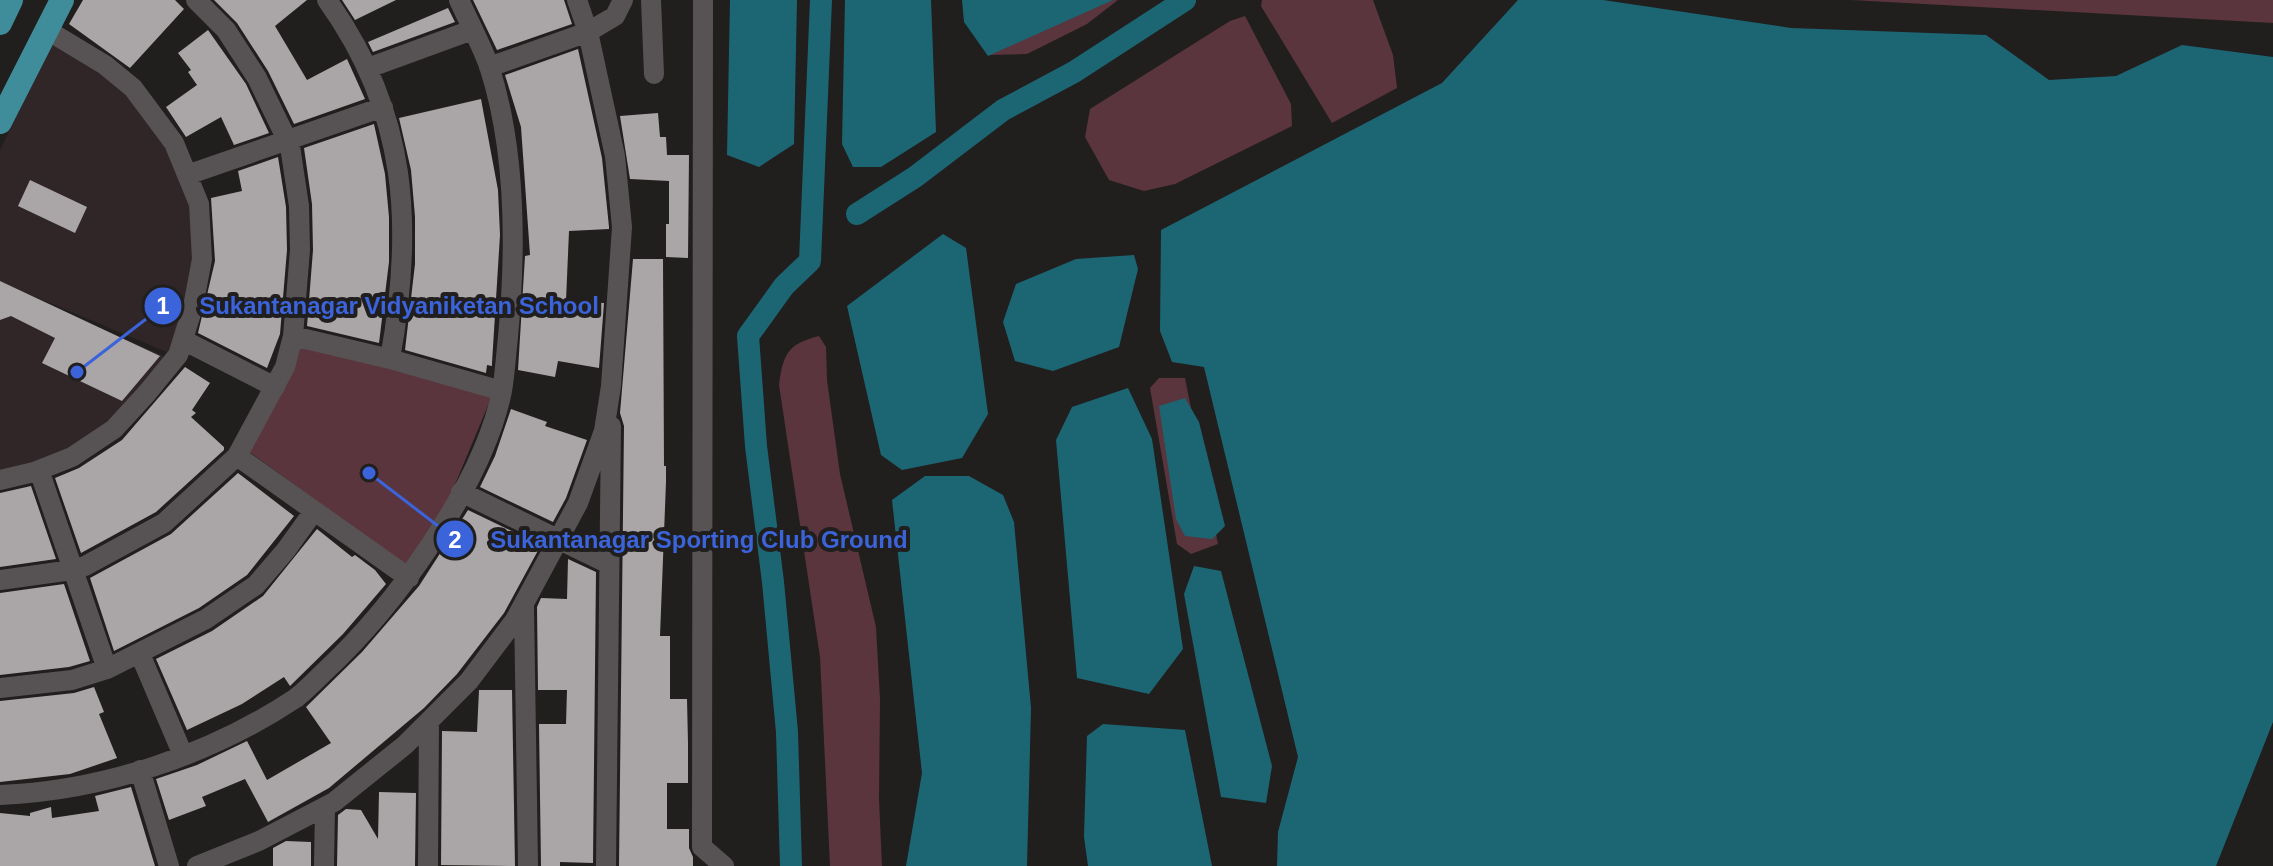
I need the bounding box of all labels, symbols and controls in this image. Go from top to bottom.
callout: Sukantanagar Vidyaniketan School [143,282,615,330]
text: 1 [156,292,170,319]
text: Sukantanagar Vidyaniketan School [199,292,599,319]
callout: Sukantanagar Sporting Club Ground [435,515,924,563]
text: 2 [448,526,462,553]
text: Sukantanagar Sporting Club Ground [490,526,908,553]

